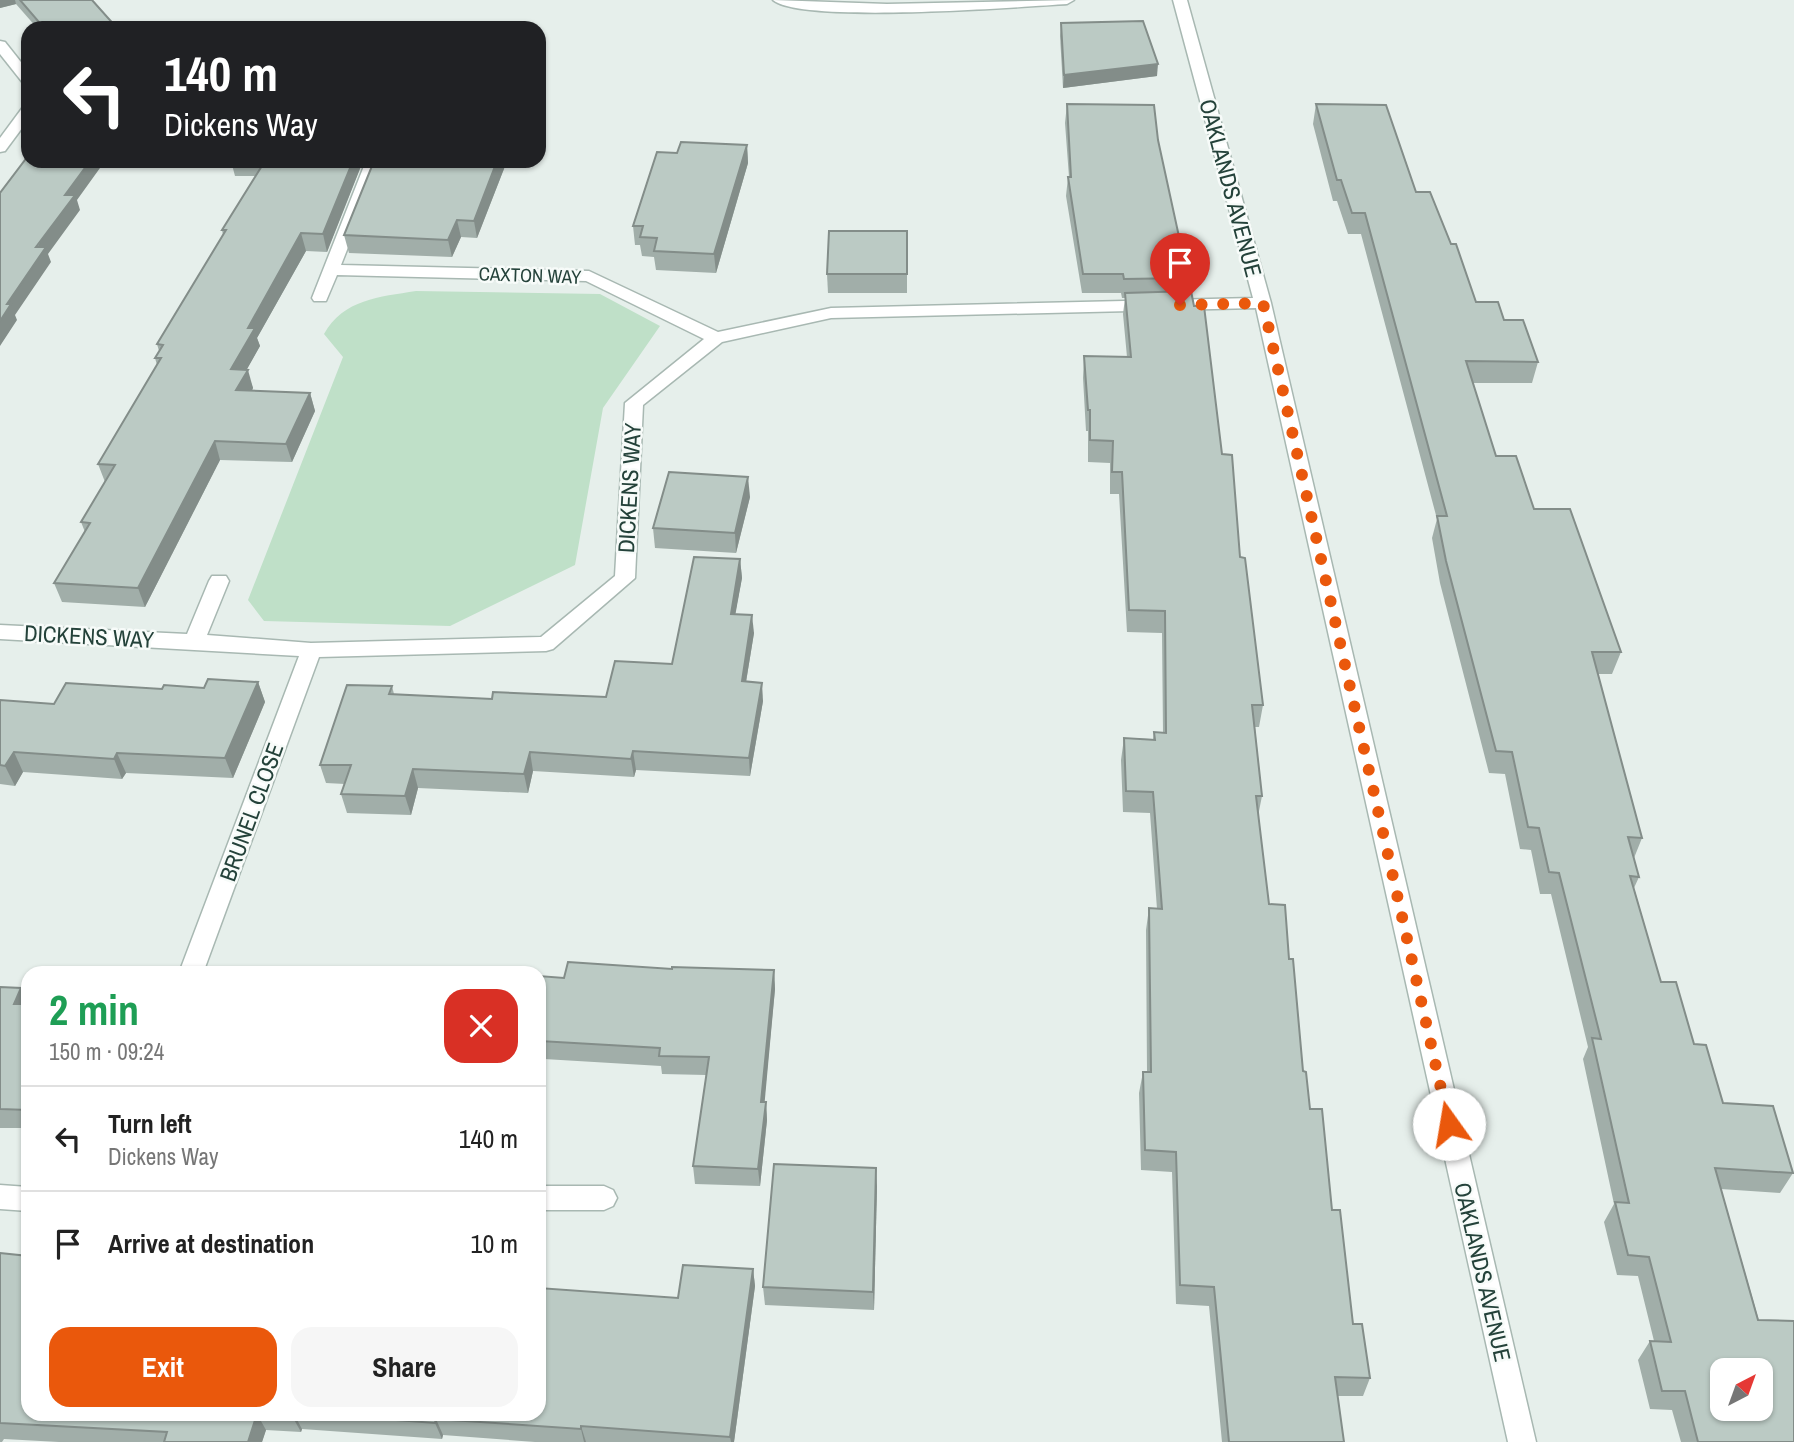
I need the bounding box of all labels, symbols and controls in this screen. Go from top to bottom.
text: 140 m [164,40,278,106]
icon: left [49,49,140,140]
street label: OAKLANDS AVENUE [1192,96,1270,280]
text: Dickens Way [164,103,318,146]
pin [1150,233,1210,305]
icon: arrive [1161,244,1199,282]
street label: CAXTON WAY [478,260,582,290]
street label: DICKENS WAY [610,422,648,554]
street label: DICKENS WAY [23,617,155,655]
street label: BRUNEL CLOSE [212,739,290,885]
text: 2 min [49,982,139,1038]
button: close [444,989,518,1063]
text: 150 m · 09:24 [49,1036,164,1067]
position arrow [1412,1087,1486,1161]
text: Turn left [108,1106,192,1141]
icon: left [49,1120,87,1158]
text: 140 m [459,1121,518,1156]
text: Dickens Way [108,1141,218,1172]
street label: OAKLANDS AVENUE [1447,1179,1519,1365]
icon: arrive [49,1225,87,1263]
text: Arrive at destination [108,1226,314,1261]
text: 10 m [471,1226,518,1261]
button: Exit [49,1327,277,1407]
button: Share [291,1327,518,1407]
north arrow [1710,1358,1773,1421]
map controls [1710,1358,1773,1421]

